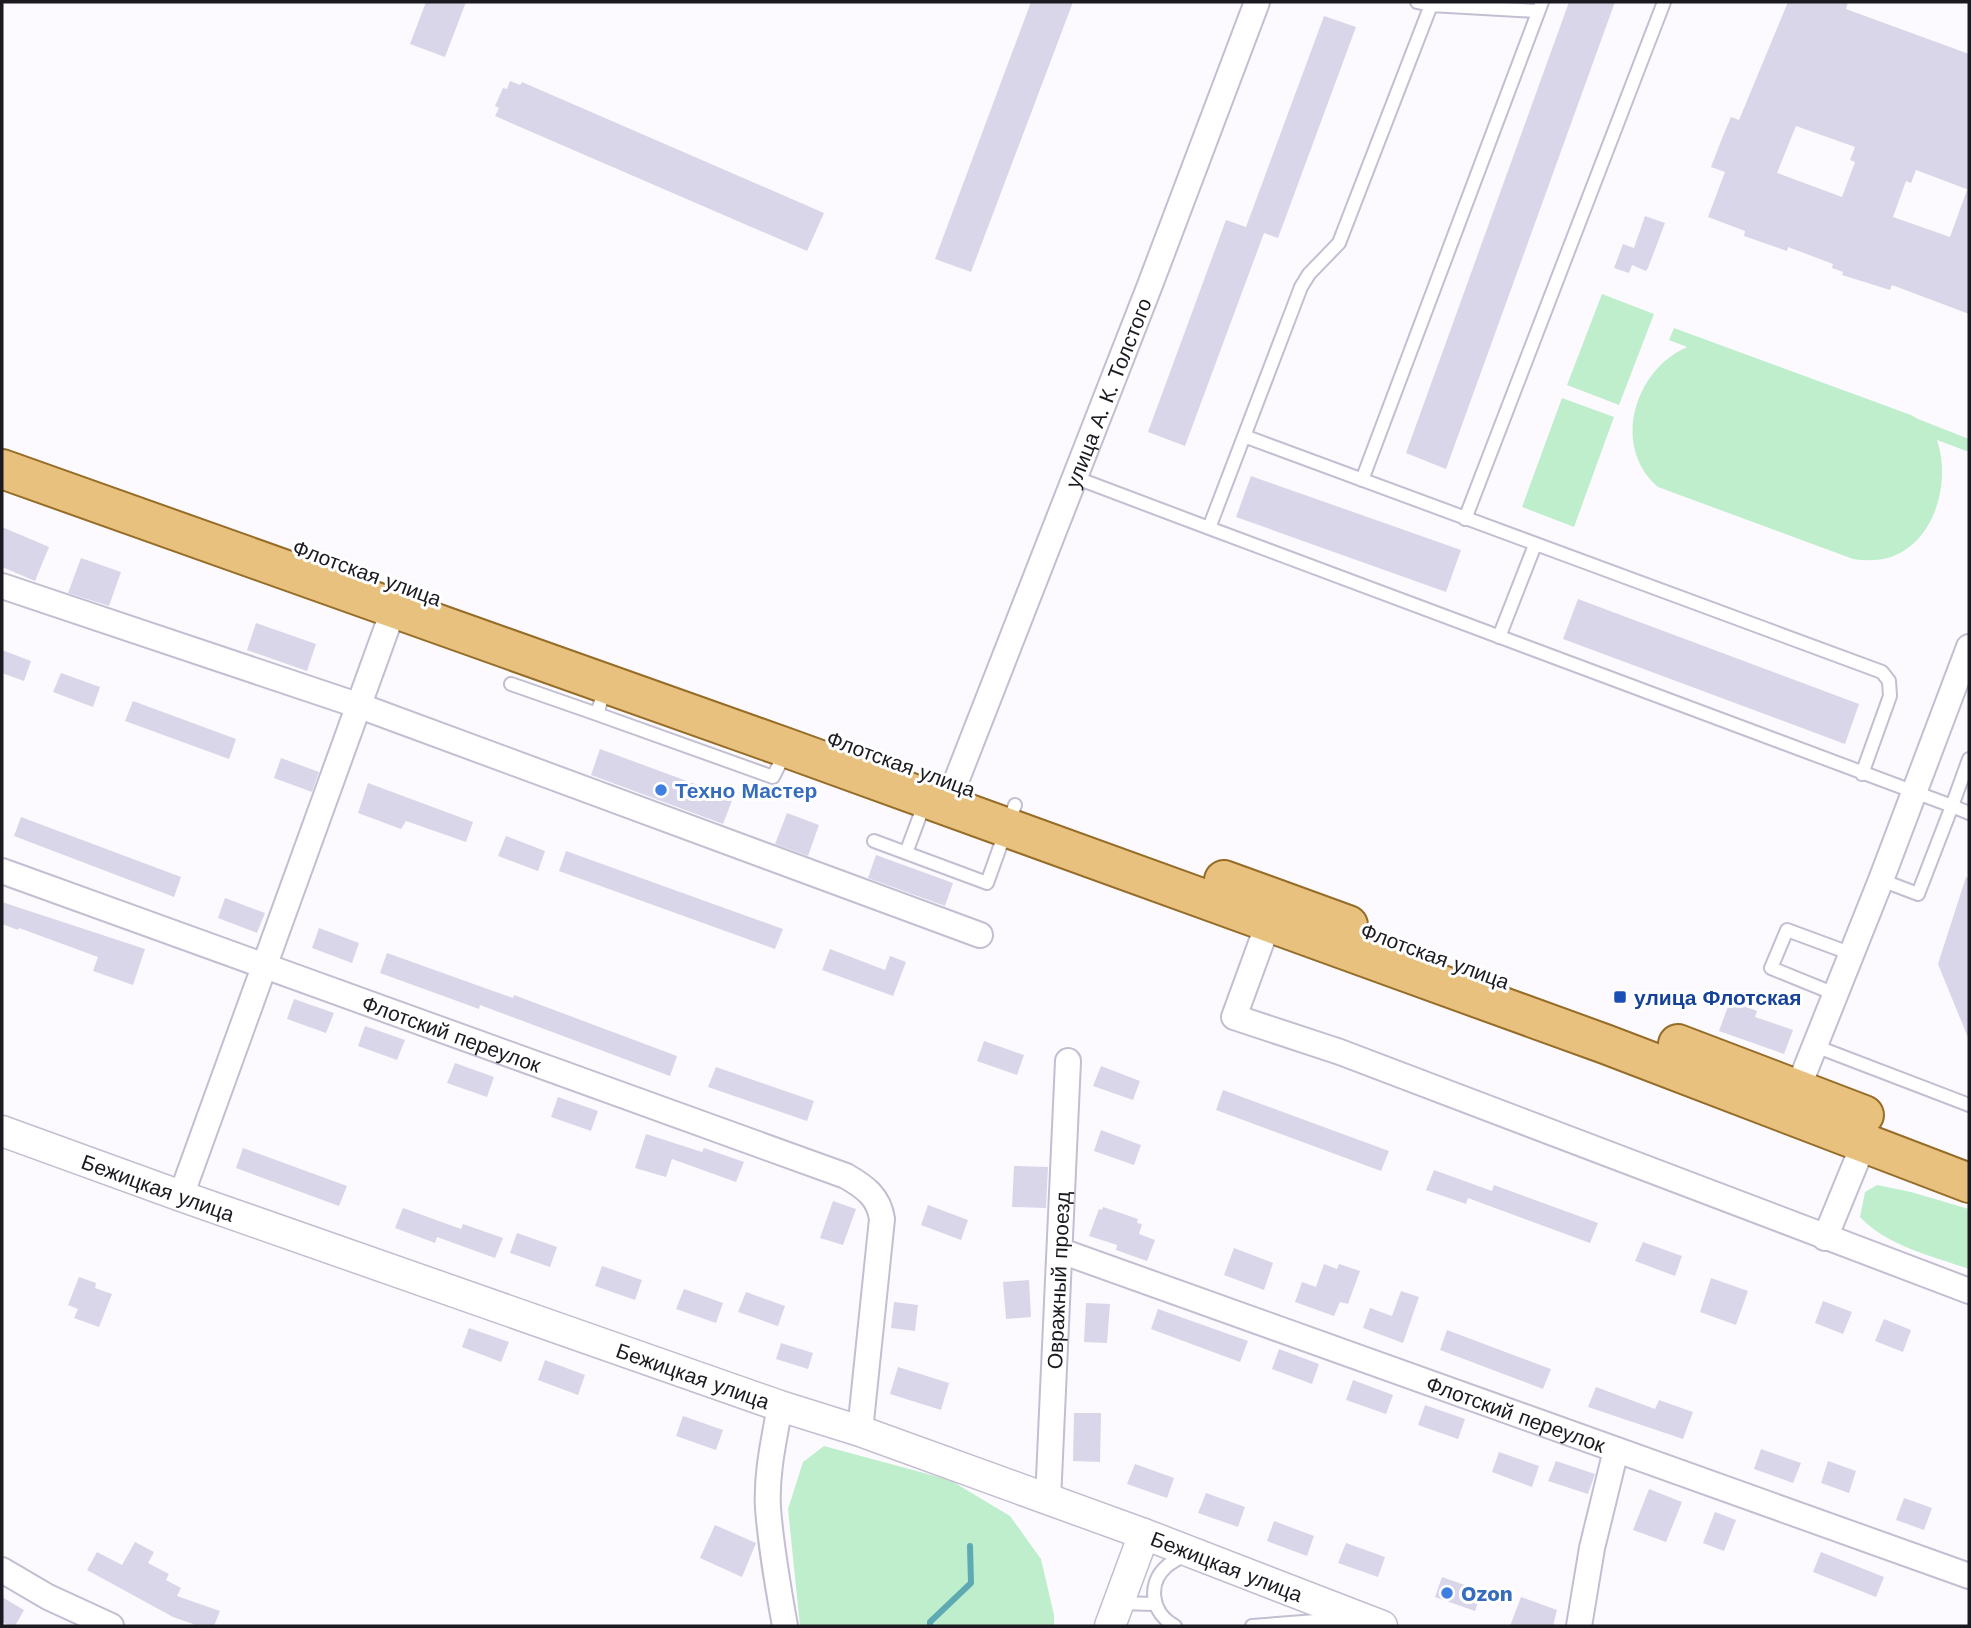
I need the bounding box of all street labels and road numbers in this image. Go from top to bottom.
street label: улица А. К. Толстого [1059,294,1156,491]
street label: Флотская улица [289,534,445,612]
street label: Флотская улица [823,725,979,803]
street label: Флотская улица [1357,917,1513,995]
street label: Флотский переулок [359,990,545,1077]
street label: Бежицкая улица [78,1148,238,1226]
street label: Овражный проезд [1041,1191,1075,1370]
street label: Бежицкая улица [613,1337,773,1414]
street label: Флотский переулок [1423,1370,1609,1458]
street label: Бежицкая улица [1147,1525,1307,1607]

